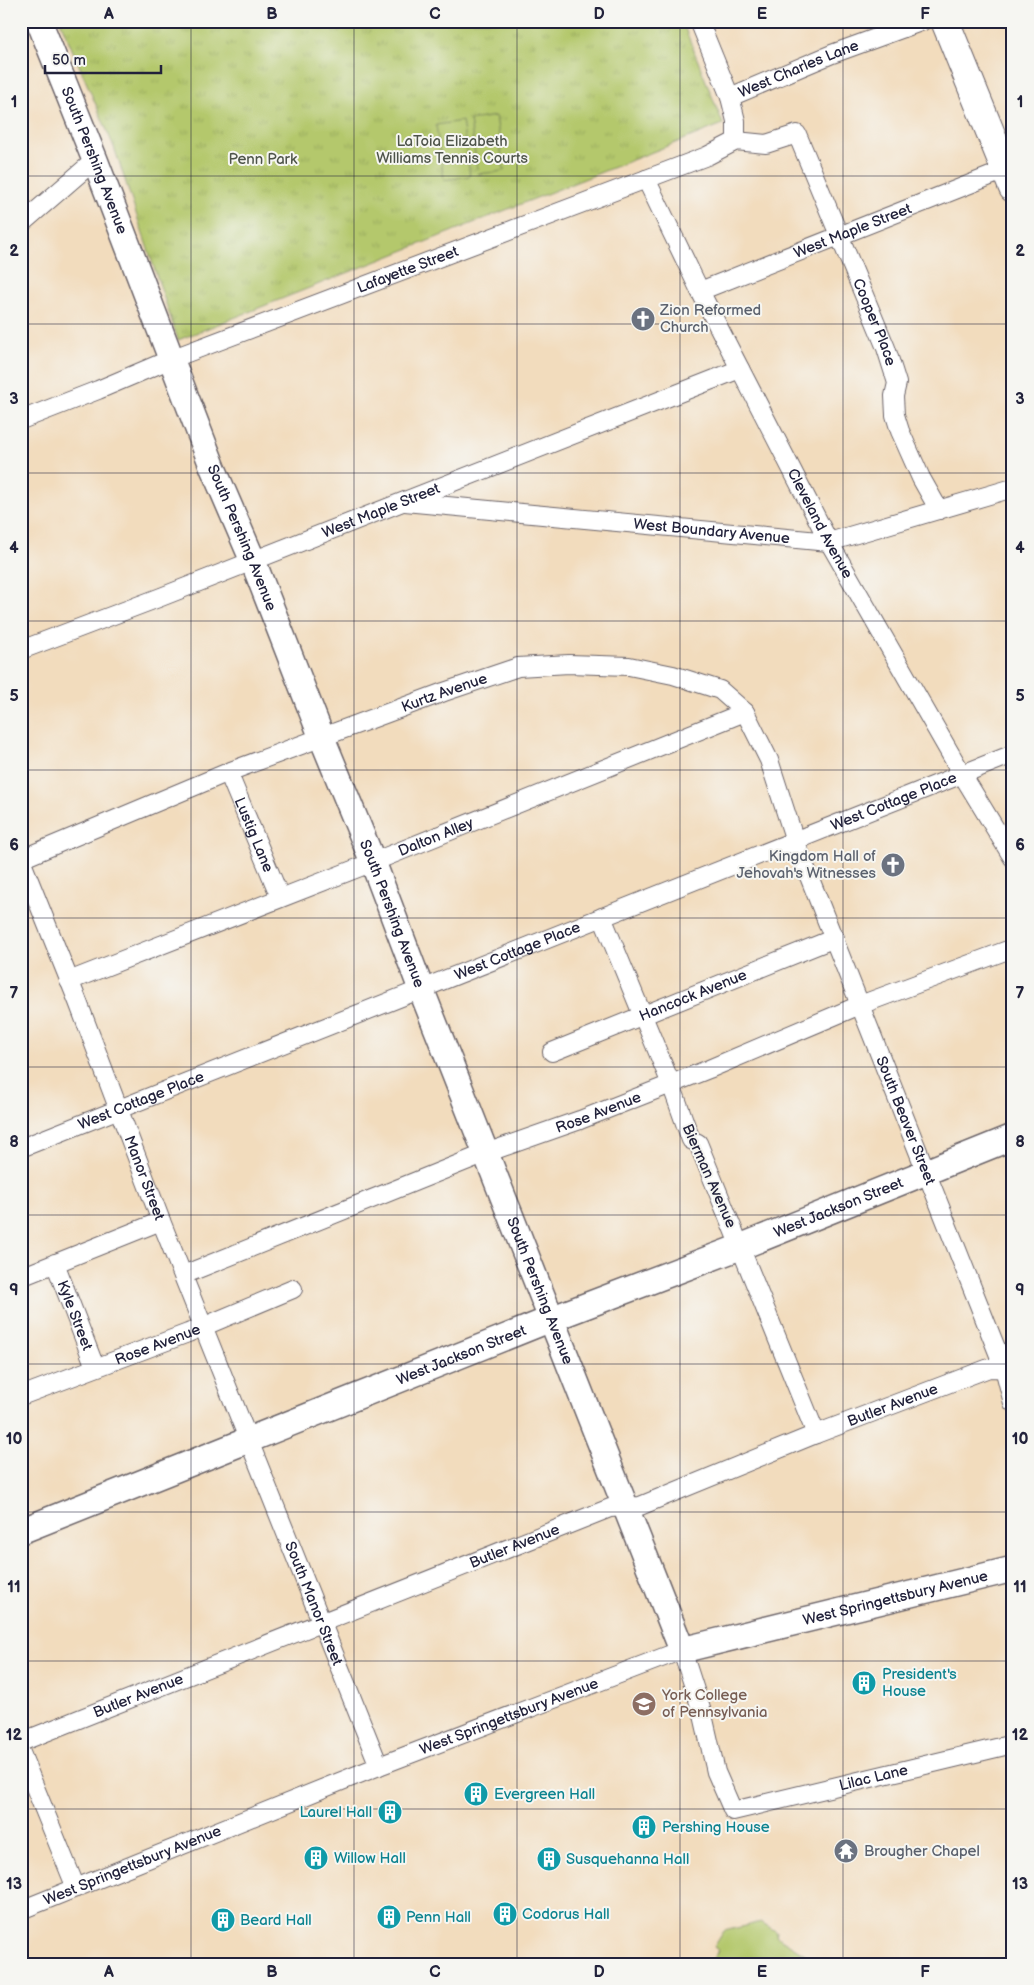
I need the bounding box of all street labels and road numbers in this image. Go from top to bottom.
street label: West Charles Lane [735,36,861,102]
street label: South Pershing Avenue [57,84,132,237]
street label: West Maple Street [791,199,915,262]
street label: Lafayette Street [354,241,461,297]
street label: Cooper Place [849,275,901,368]
street label: South Pershing Avenue [203,461,281,613]
street label: Cleveland Avenue [783,465,857,582]
street label: West Maple Street [319,479,443,542]
street label: West Boundary Avenue [633,514,791,548]
street label: Kurtz Avenue [399,669,490,716]
street label: West Cottage Place [828,768,959,835]
street label: Lustig Lane [230,795,278,875]
street label: Dalton Alley [395,813,476,860]
street label: South Pershing Avenue [355,837,429,990]
street label: West Cottage Place [452,917,583,984]
street label: Hancock Avenue [636,965,750,1025]
street label: South Beaver Street [872,1053,940,1188]
street label: West Cottage Place [75,1067,207,1134]
street label: Rose Avenue [553,1087,644,1137]
street label: Bierman Avenue [678,1121,740,1231]
street label: Manor Street [120,1133,169,1223]
street label: West Jackson Street [771,1173,906,1242]
street label: South Pershing Avenue [502,1214,578,1367]
street label: Kyle Street [53,1278,97,1353]
street label: Rose Avenue [112,1319,203,1369]
street label: West Jackson Street [394,1320,529,1389]
street label: Butler Avenue [845,1379,941,1431]
street label: Butler Avenue [467,1519,562,1572]
street label: South Manor Street [281,1539,347,1668]
street label: West Springettsbury Avenue [801,1566,990,1630]
street label: Butler Avenue [90,1669,186,1722]
street label: West Springettsbury Avenue [417,1673,601,1759]
street label: Lilac Lane [837,1760,910,1795]
street label: West Springettsbury Avenue [41,1821,224,1909]

